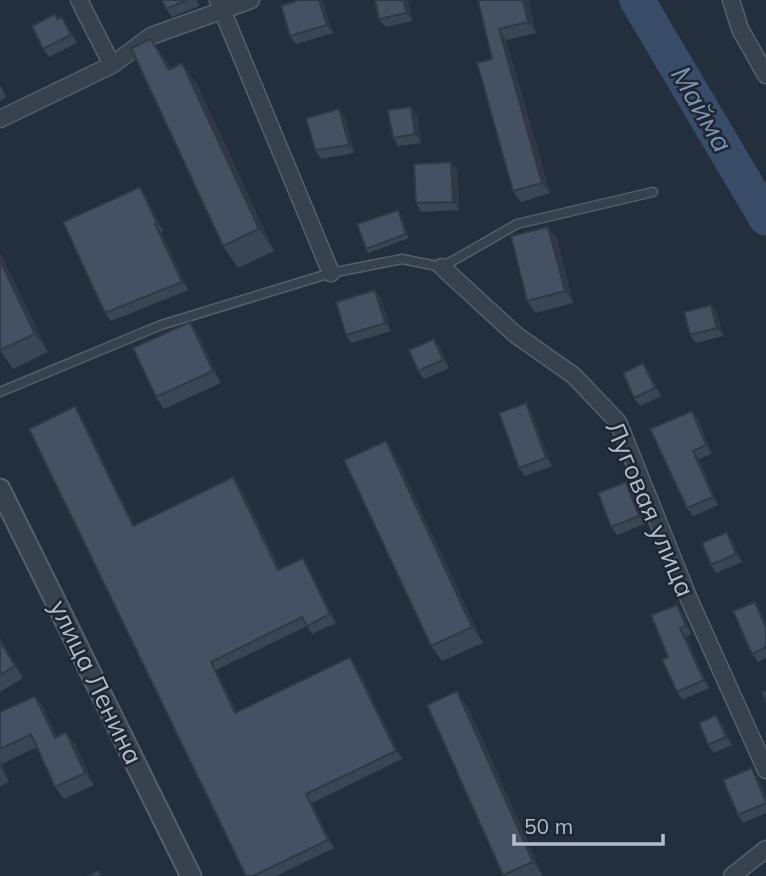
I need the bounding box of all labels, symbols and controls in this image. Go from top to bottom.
water label: Майма [664,59,741,158]
street label: Луговая улица [599,416,702,602]
street label: улица Ленина [42,594,151,770]
scale bar [514,802,663,846]
text: 50 m [524,813,573,839]

